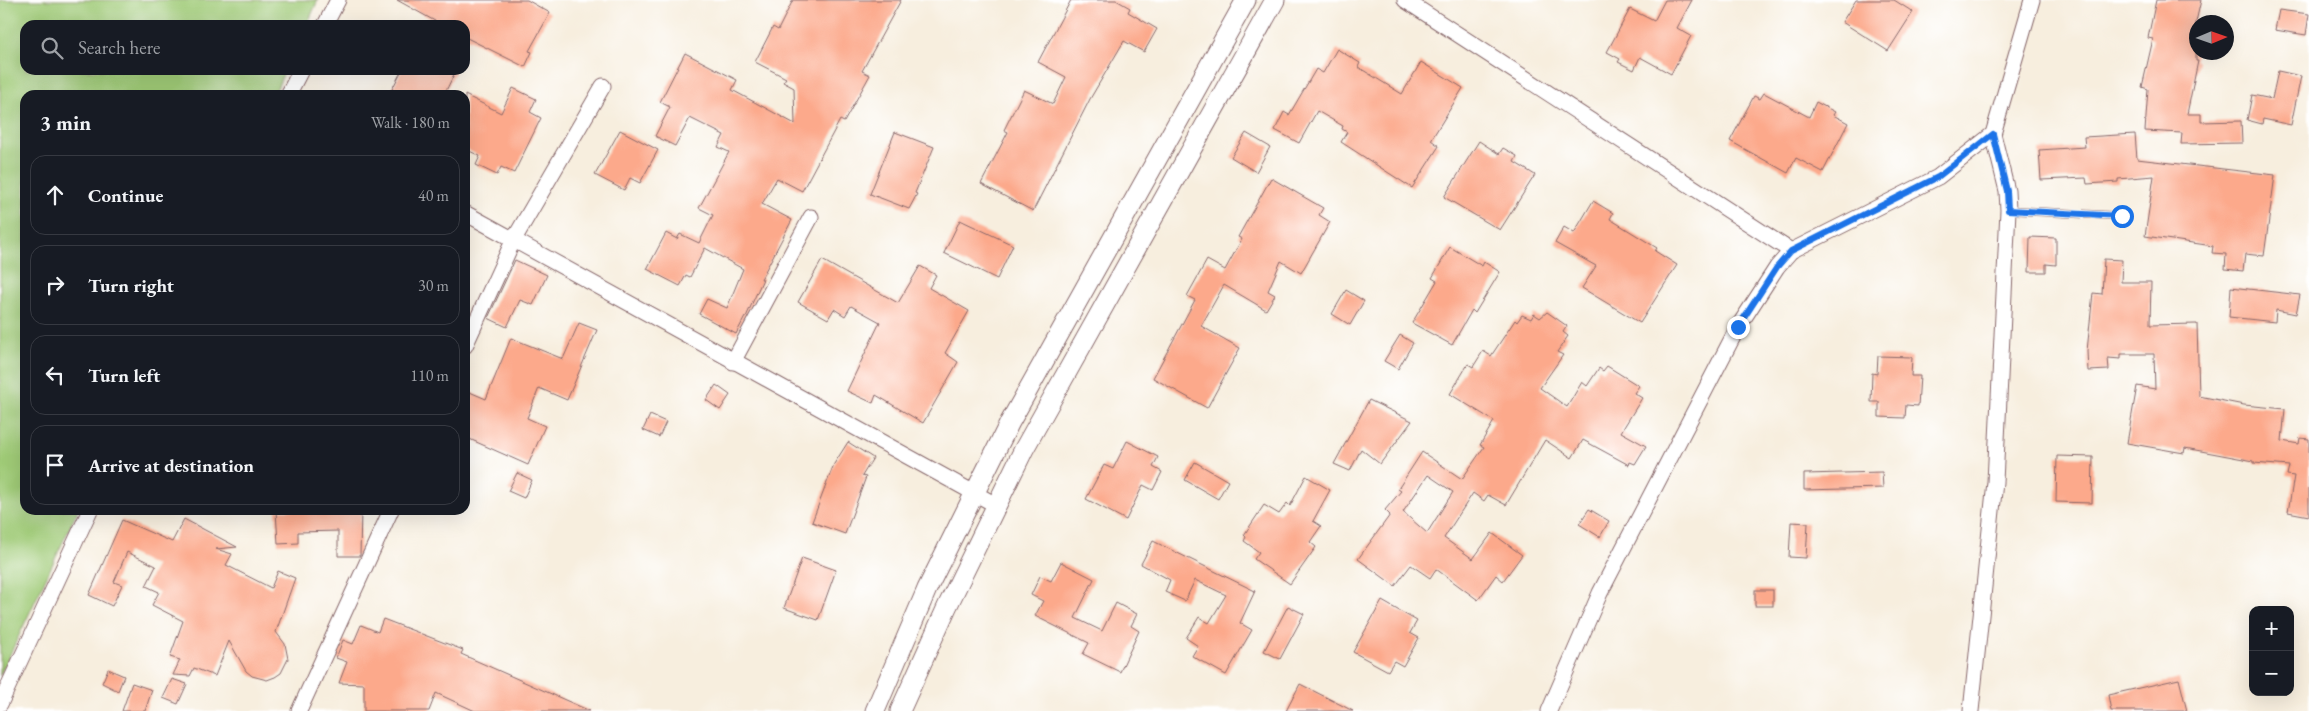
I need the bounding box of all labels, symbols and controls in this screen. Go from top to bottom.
north arrow [2189,15,2234,60]
search box [20,20,470,75]
icon: search [38,34,66,62]
text: Search here [78,35,160,60]
text: 3 min [40,109,91,136]
text: Walk · 180 m [371,112,450,133]
icon: ahead [41,181,69,209]
text: Continue [88,183,163,208]
text: 40 m [418,185,449,206]
route start [2111,205,2134,228]
icon: right [41,271,69,299]
text: Turn right [88,273,174,298]
text: 30 m [418,275,449,296]
route end [1727,316,1750,339]
icon: left [41,361,69,389]
text: Turn left [88,363,160,388]
text: 110 m [410,365,449,386]
icon: arrive [41,451,69,479]
text: Arrive at destination [88,453,254,478]
map controls [2249,606,2294,696]
button: + [2249,606,2294,651]
button: − [2249,651,2294,696]

